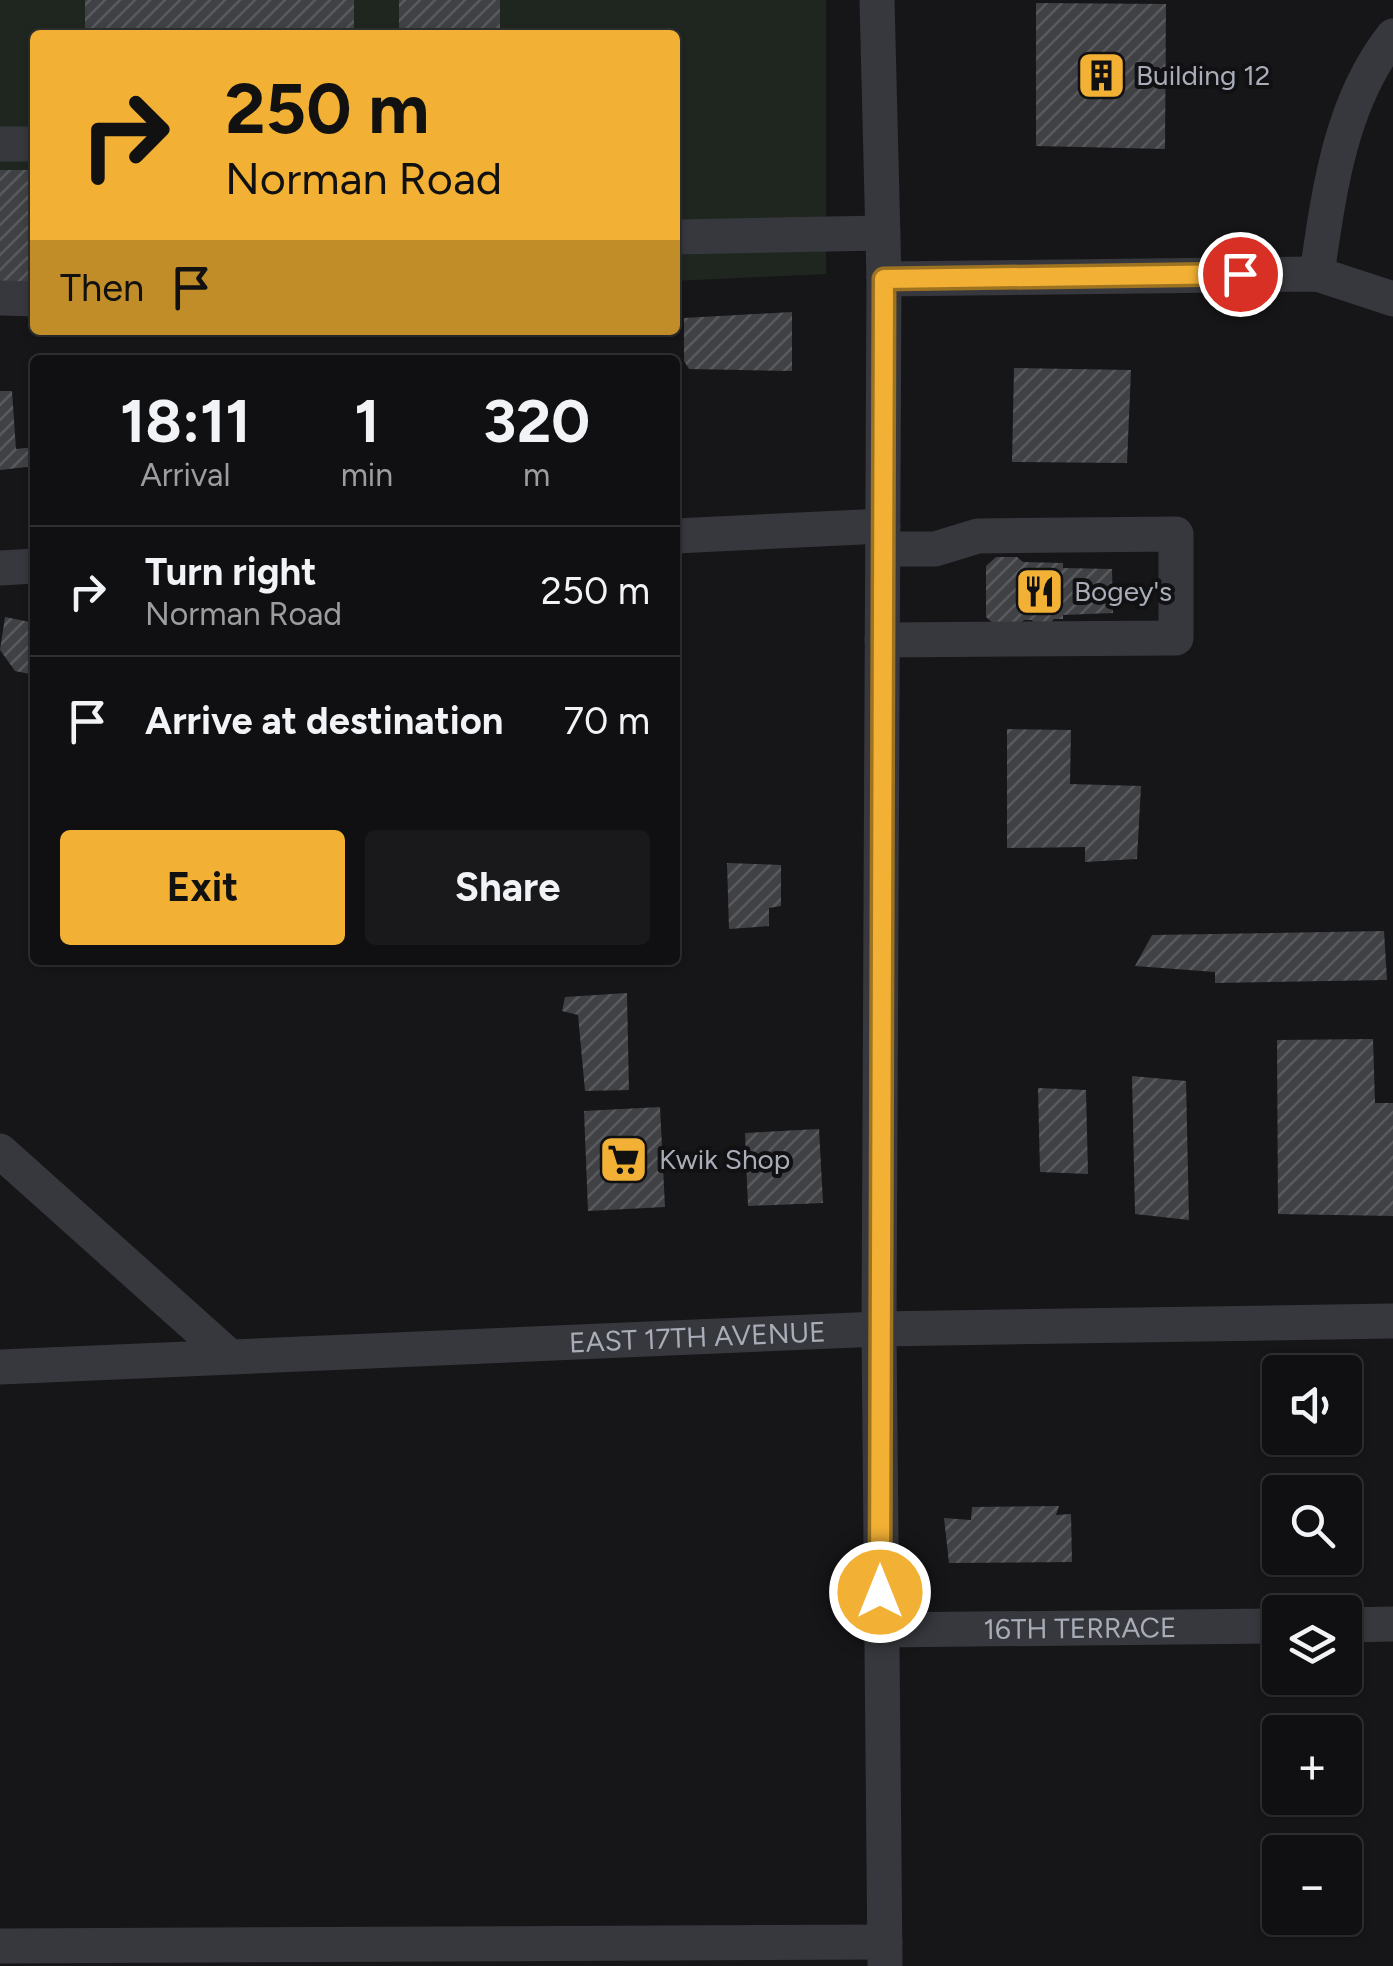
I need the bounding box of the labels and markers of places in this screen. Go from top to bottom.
building icon: Building 12 [1075,49,1127,101]
place label: Building 12 [1136,58,1271,92]
pin [1198,232,1283,317]
restaurant icon: Bogey's [1013,565,1065,617]
place label: Bogey's [1074,574,1172,608]
supermarket icon: Kwik Shop [598,1133,650,1185]
place label: Kwik Shop [659,1142,790,1176]

